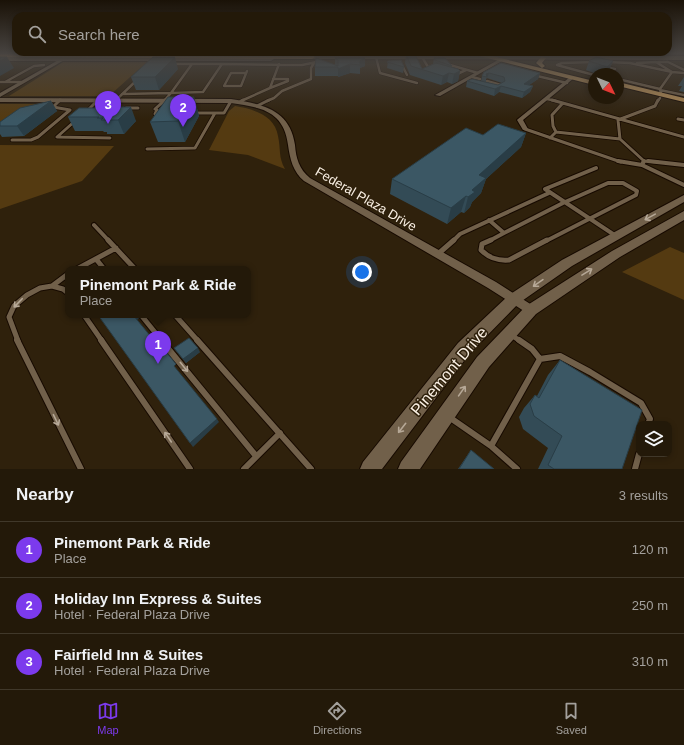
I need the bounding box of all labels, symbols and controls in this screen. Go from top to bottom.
search box [12,12,672,56]
icon: search [26,23,48,45]
text: Search here [58,26,140,43]
north arrow [588,68,624,104]
pin: 3 [95,91,121,124]
pin: 2 [170,94,196,127]
street label: Federal Plaza Drive [313,164,419,234]
one-way arrow [644,214,656,221]
your location [352,262,372,282]
popup [65,266,251,318]
one-way arrow [581,268,592,276]
text: Pinemont Park & Ride [80,276,236,293]
one-way arrow [532,278,543,287]
text: Place [80,293,112,308]
one-way arrow [13,298,23,308]
street label: Pinemont Drive [407,324,491,418]
pin: 1 [145,331,171,364]
one-way arrow [179,362,188,372]
one-way arrow [458,386,466,397]
one-way arrow [53,414,60,426]
map controls [636,421,672,457]
button: layers [636,421,672,457]
one-way arrow [397,422,406,433]
one-way arrow [164,432,172,443]
text: Nearby [16,485,74,504]
text: 3 results [619,488,668,503]
text: Pinemont Park & Ride [54,534,211,551]
text: 1 [25,542,33,557]
text: 120 m [632,542,668,557]
text: Place [54,551,87,566]
text: Holiday Inn Express & Suites [54,590,262,607]
text: 2 [25,598,33,613]
text: 250 m [632,598,668,613]
text: Hotel · Federal Plaza Drive [54,607,210,622]
text: Fairfield Inn & Suites [54,646,203,663]
text: 3 [25,654,33,669]
text: 310 m [632,654,668,669]
text: Hotel · Federal Plaza Drive [54,663,210,678]
tab: Map [97,700,119,736]
tab: Directions [313,700,362,736]
tab: Saved [556,700,587,736]

